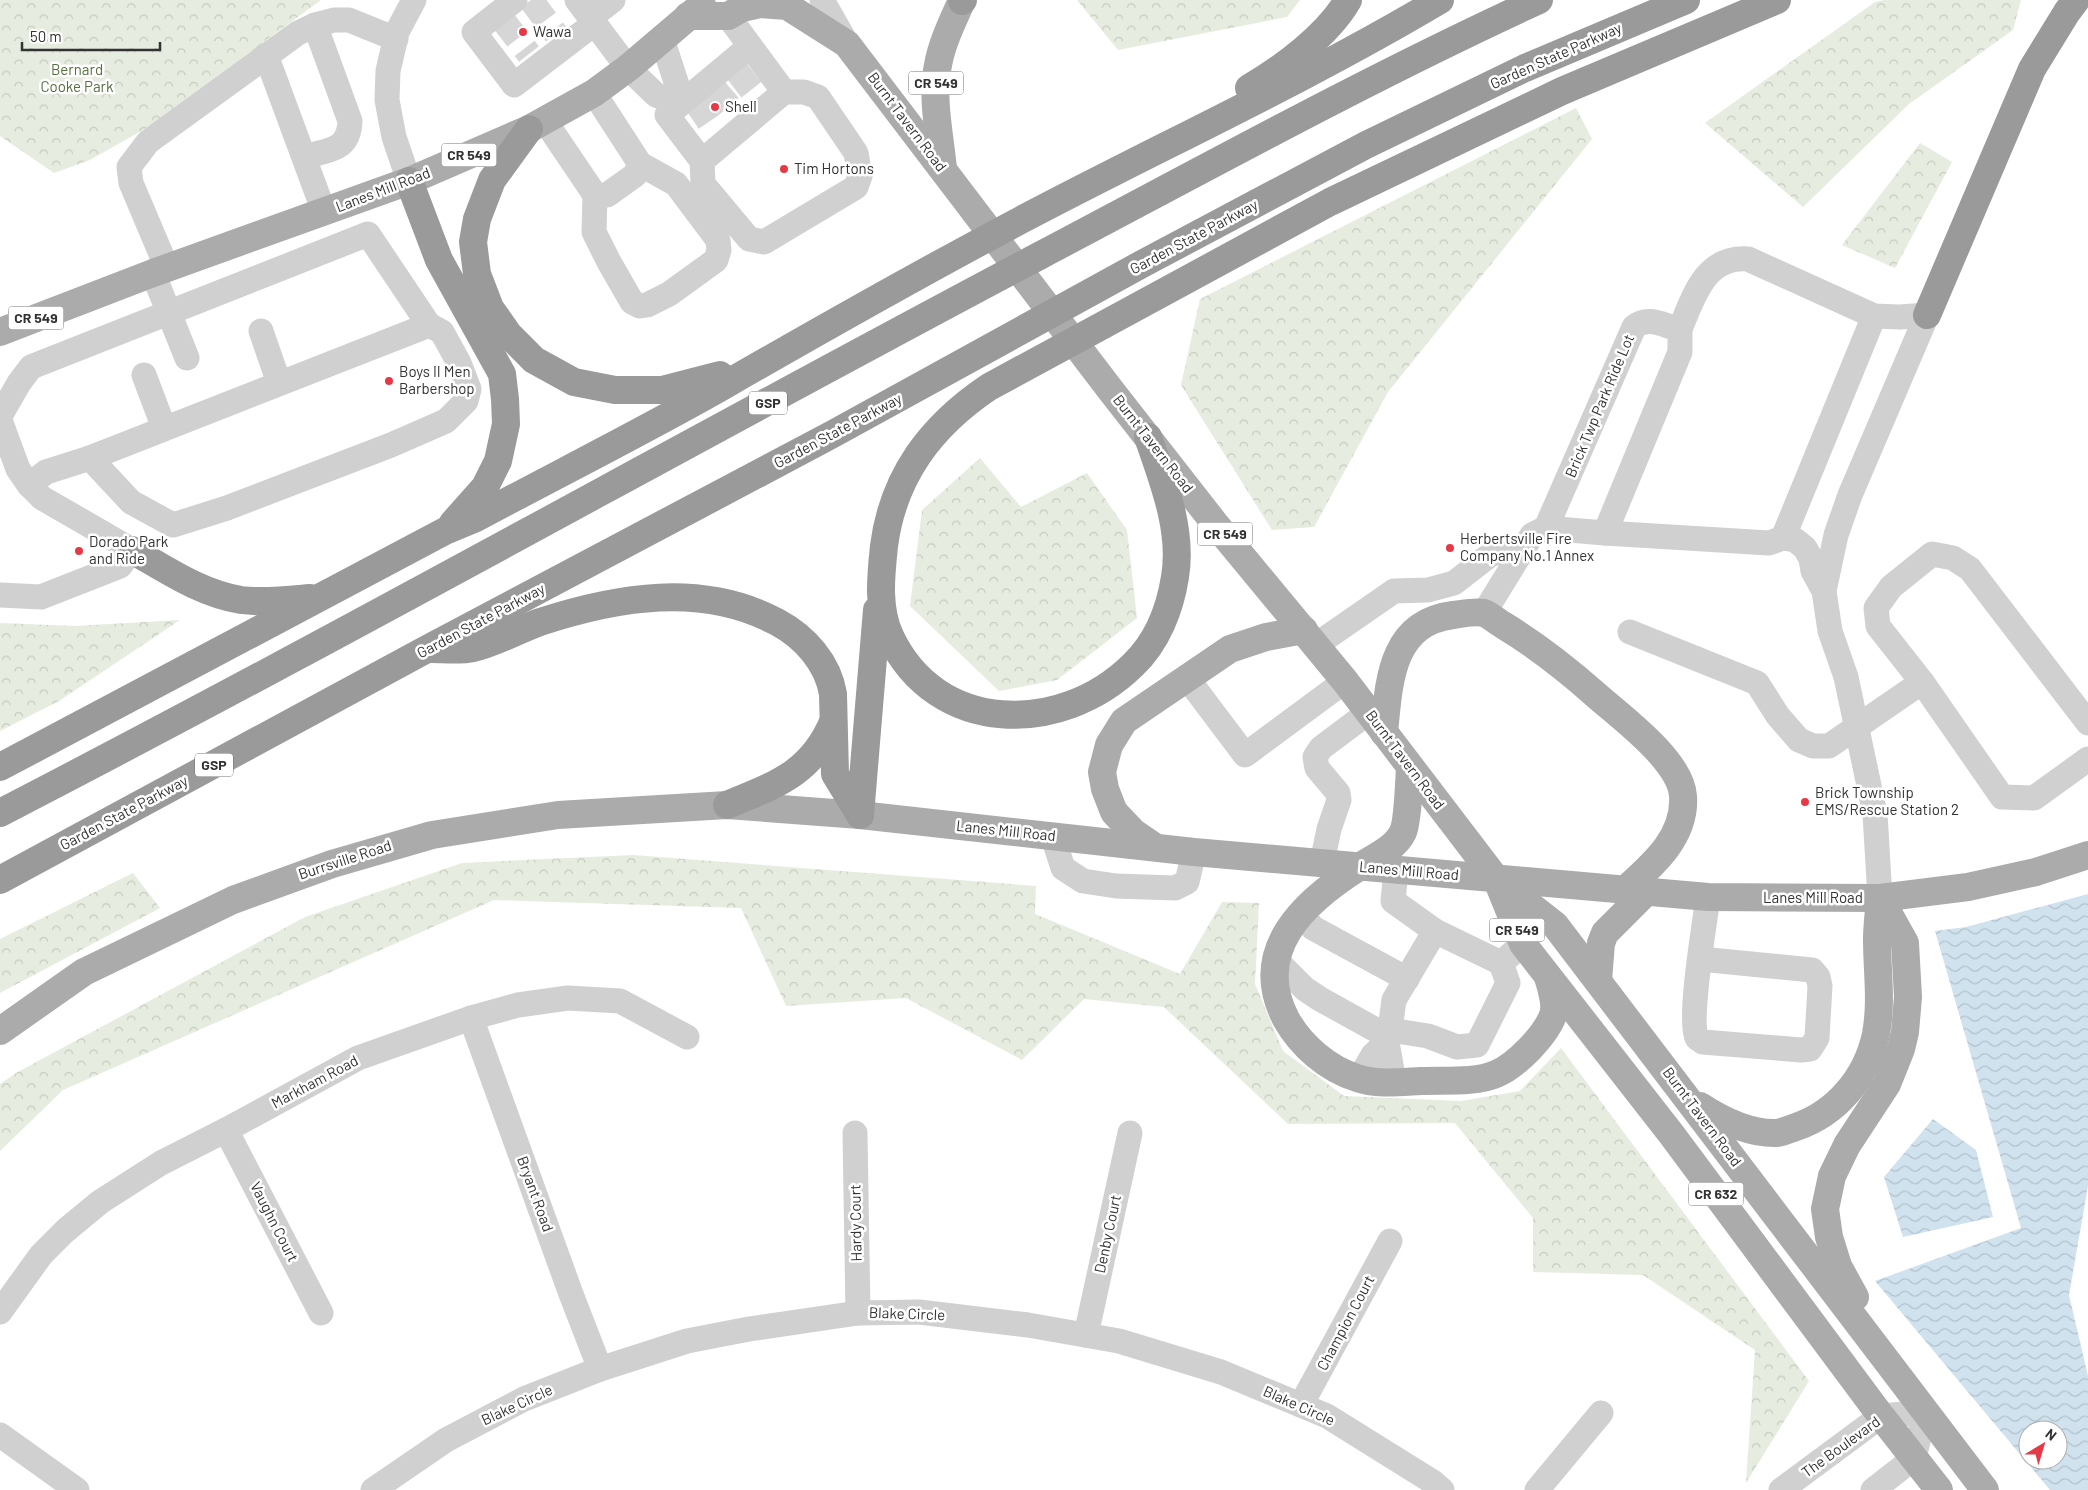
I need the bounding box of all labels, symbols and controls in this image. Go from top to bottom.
street label: Garden State Parkway [1487,18,1624,92]
scale bar [22,20,160,52]
place label: Wawa [533,22,571,40]
marker: Wawa [517,26,529,38]
text: 50 m [30,27,62,45]
park label: Bernard Cooke Park [40,60,114,95]
street label: Burnt Tavern Road [865,68,951,175]
road number: CR 549 [908,72,964,95]
place label: Shell [725,97,757,115]
marker: Shell [709,101,721,113]
road number: CR 549 [442,144,496,166]
place label: Tim Hortons [794,159,874,177]
street label: Lanes Mill Road [333,163,432,215]
marker: Tim Hortons [778,163,790,175]
street label: Garden State Parkway [1127,195,1261,277]
road number: CR 549 [8,306,64,330]
street label: Brick Twp Park Ride Lot [1561,331,1637,480]
place label: Boys II Men Barbershop [399,362,475,397]
marker: Boys II Men Barbershop [383,375,395,387]
street label: Garden State Parkway [771,389,905,471]
street label: Burnt Tavern Road [1110,391,1198,496]
road number: GSP [749,392,787,414]
road number: CR 549 [1198,522,1252,546]
place label: Herbertsville Fire Company No.1 Annex [1460,529,1594,564]
place label: Dorado Park and Ride [89,532,169,567]
marker: Herbertsville Fire Company No.1 Annex [1444,542,1456,554]
marker: Dorado Park and Ride [73,545,85,557]
street label: Garden State Parkway [414,579,548,661]
street label: Burnt Tavern Road [1363,706,1449,813]
road number: GSP [195,754,233,776]
street label: Garden State Parkway [57,771,191,853]
place label: Brick Township EMS/Rescue Station 2 [1815,783,1959,818]
marker: Brick Township EMS/Rescue Station 2 [1799,796,1811,808]
street label: Lanes Mill Road [956,816,1057,844]
street label: Burrsville Road [296,836,394,883]
street label: Lanes Mill Road [1359,857,1460,883]
street label: Lanes Mill Road [1763,888,1863,906]
road number: CR 549 [1490,918,1544,942]
street label: Markham Road [268,1051,361,1112]
street label: Burnt Tavern Road [1660,1063,1746,1170]
street label: Bryant Road [514,1153,558,1234]
street label: Vaughn Court [247,1178,303,1265]
road number: CR 632 [1688,1182,1744,1206]
street label: Hardy Court [845,1184,865,1262]
street label: Denby Court [1090,1193,1124,1275]
street label: Champion Court [1313,1272,1378,1373]
street label: Blake Circle [869,1303,945,1323]
street label: Blake Circle [478,1380,555,1428]
street label: Blake Circle [1261,1381,1338,1429]
street label: The Boulevard [1798,1412,1883,1481]
north arrow [2018,1420,2068,1470]
text: N [2042,1425,2060,1444]

